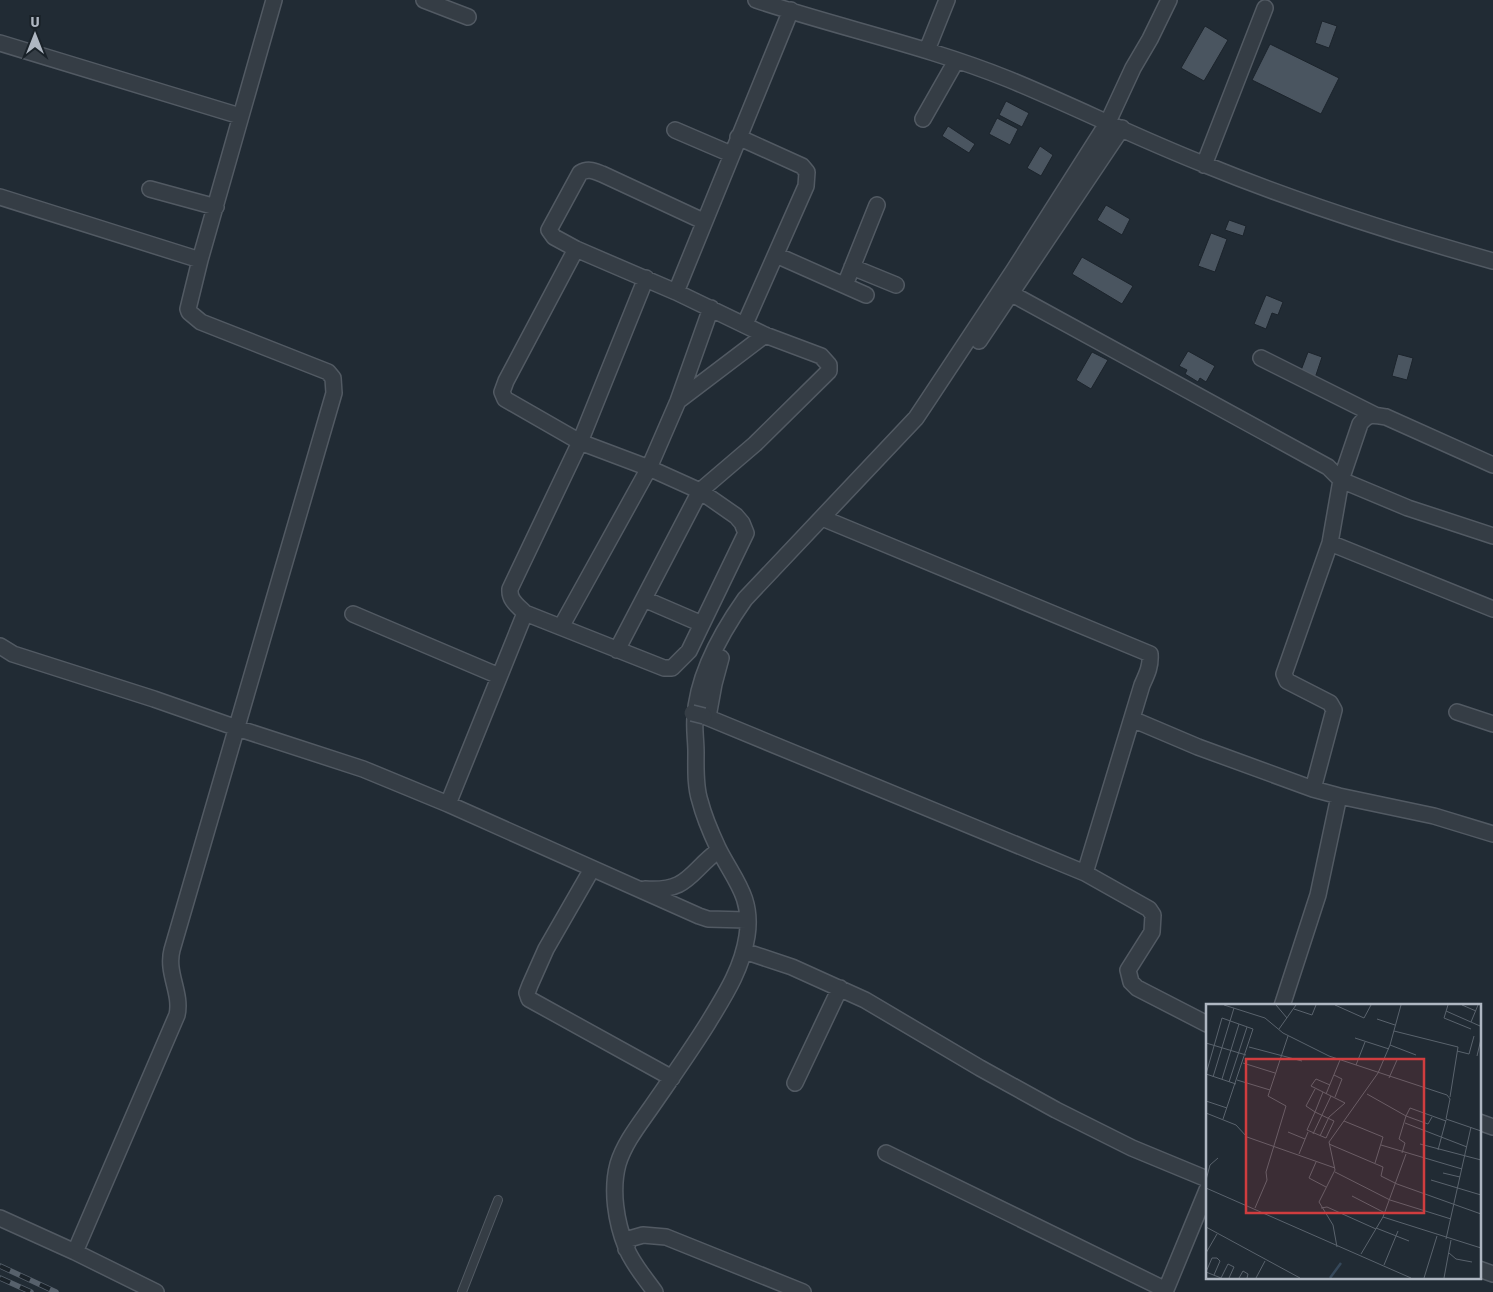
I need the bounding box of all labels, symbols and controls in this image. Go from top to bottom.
north arrow [10,10,60,60]
text: U [30,14,40,31]
inset map [1206,1004,1480,1280]

